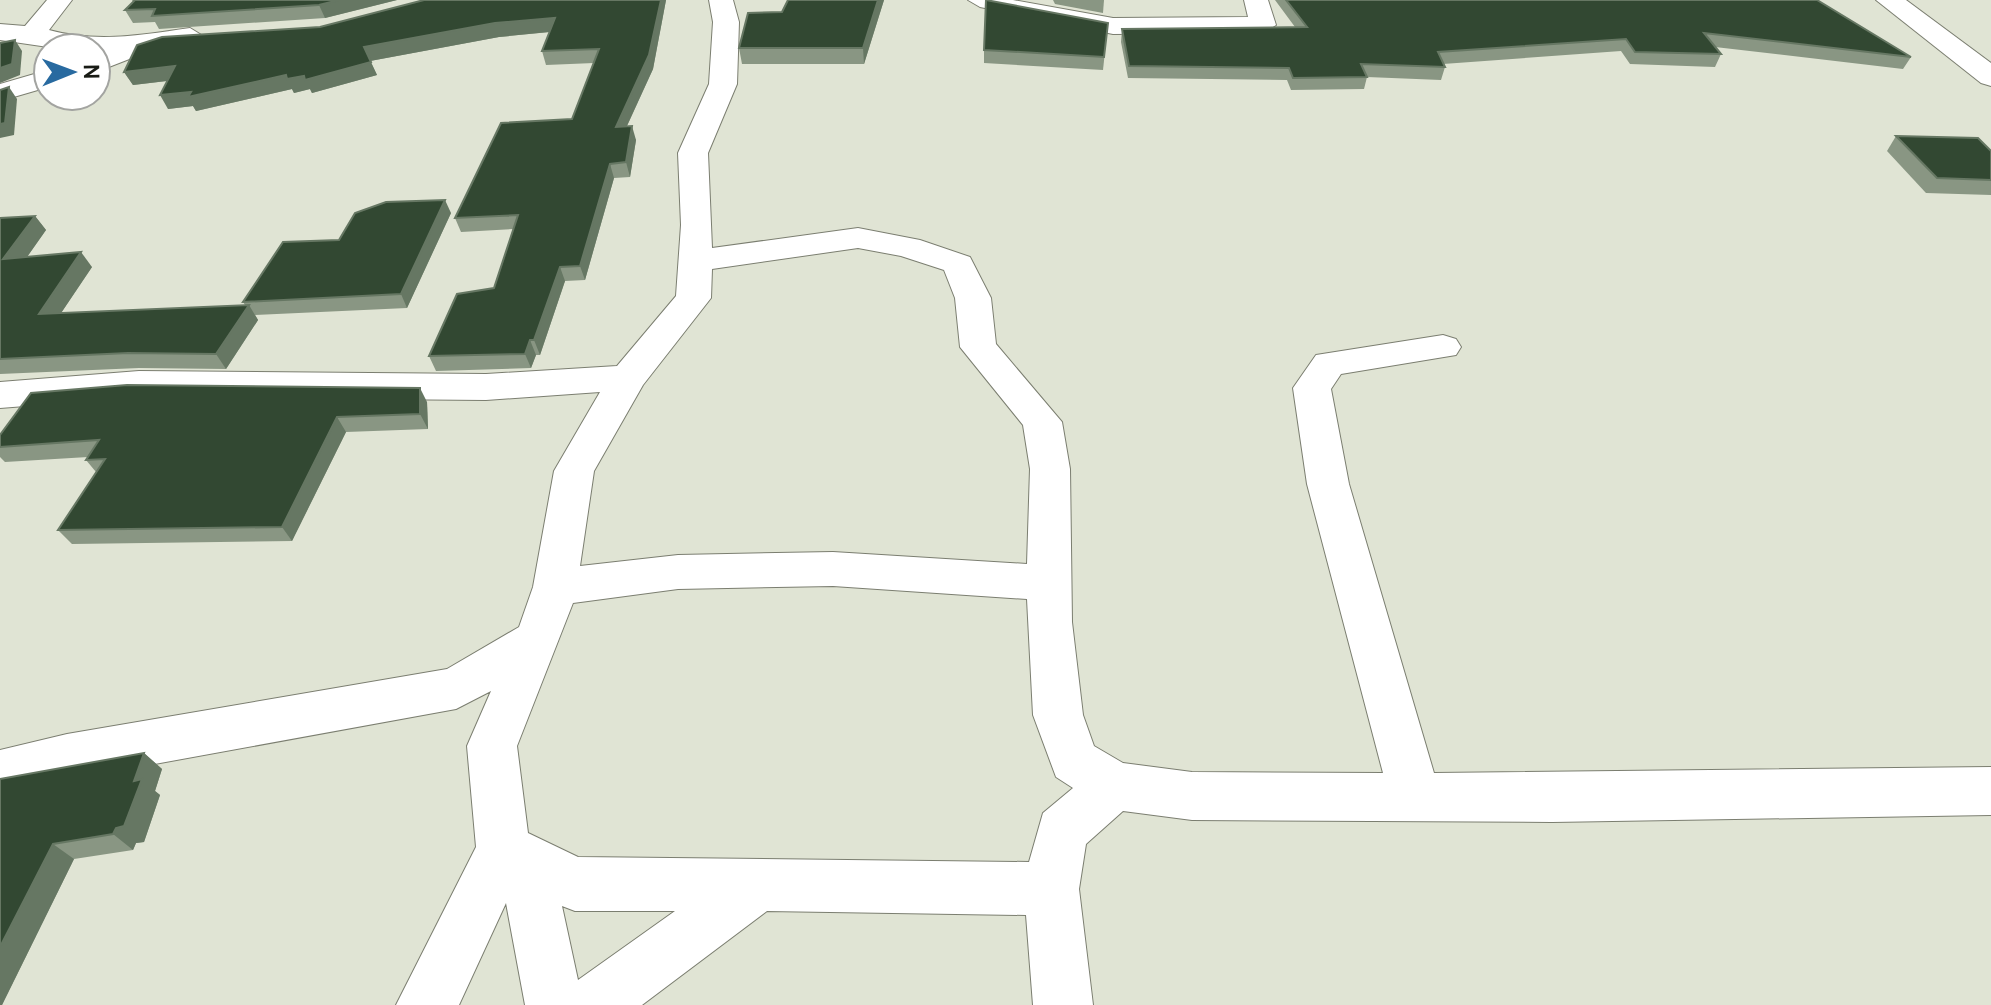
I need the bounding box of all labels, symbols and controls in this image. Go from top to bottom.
north arrow [32,32,112,112]
text: N [78,64,105,80]

